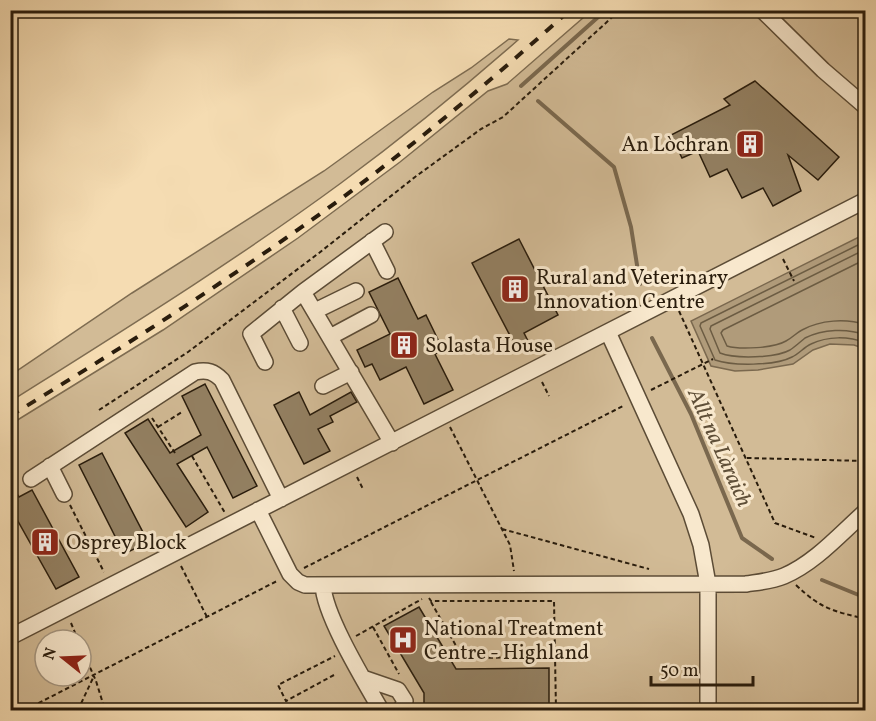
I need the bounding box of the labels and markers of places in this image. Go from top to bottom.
building icon: An Lòchran [734,128,766,160]
place label: An Lòchran [621,131,729,160]
place label: Rural and Veterinary Innovation Centre [536,264,729,317]
building icon: Rural and Veterinary Innovation Centre [499,273,531,305]
building icon: Solasta House [388,329,420,361]
place label: Solasta House [425,332,553,361]
building icon: Osprey Block [29,526,61,558]
place label: Osprey Block [66,529,187,558]
place label: National Treatment Centre - Highland [424,615,604,668]
hospital icon: National Treatment Centre - Highland [387,624,419,656]

